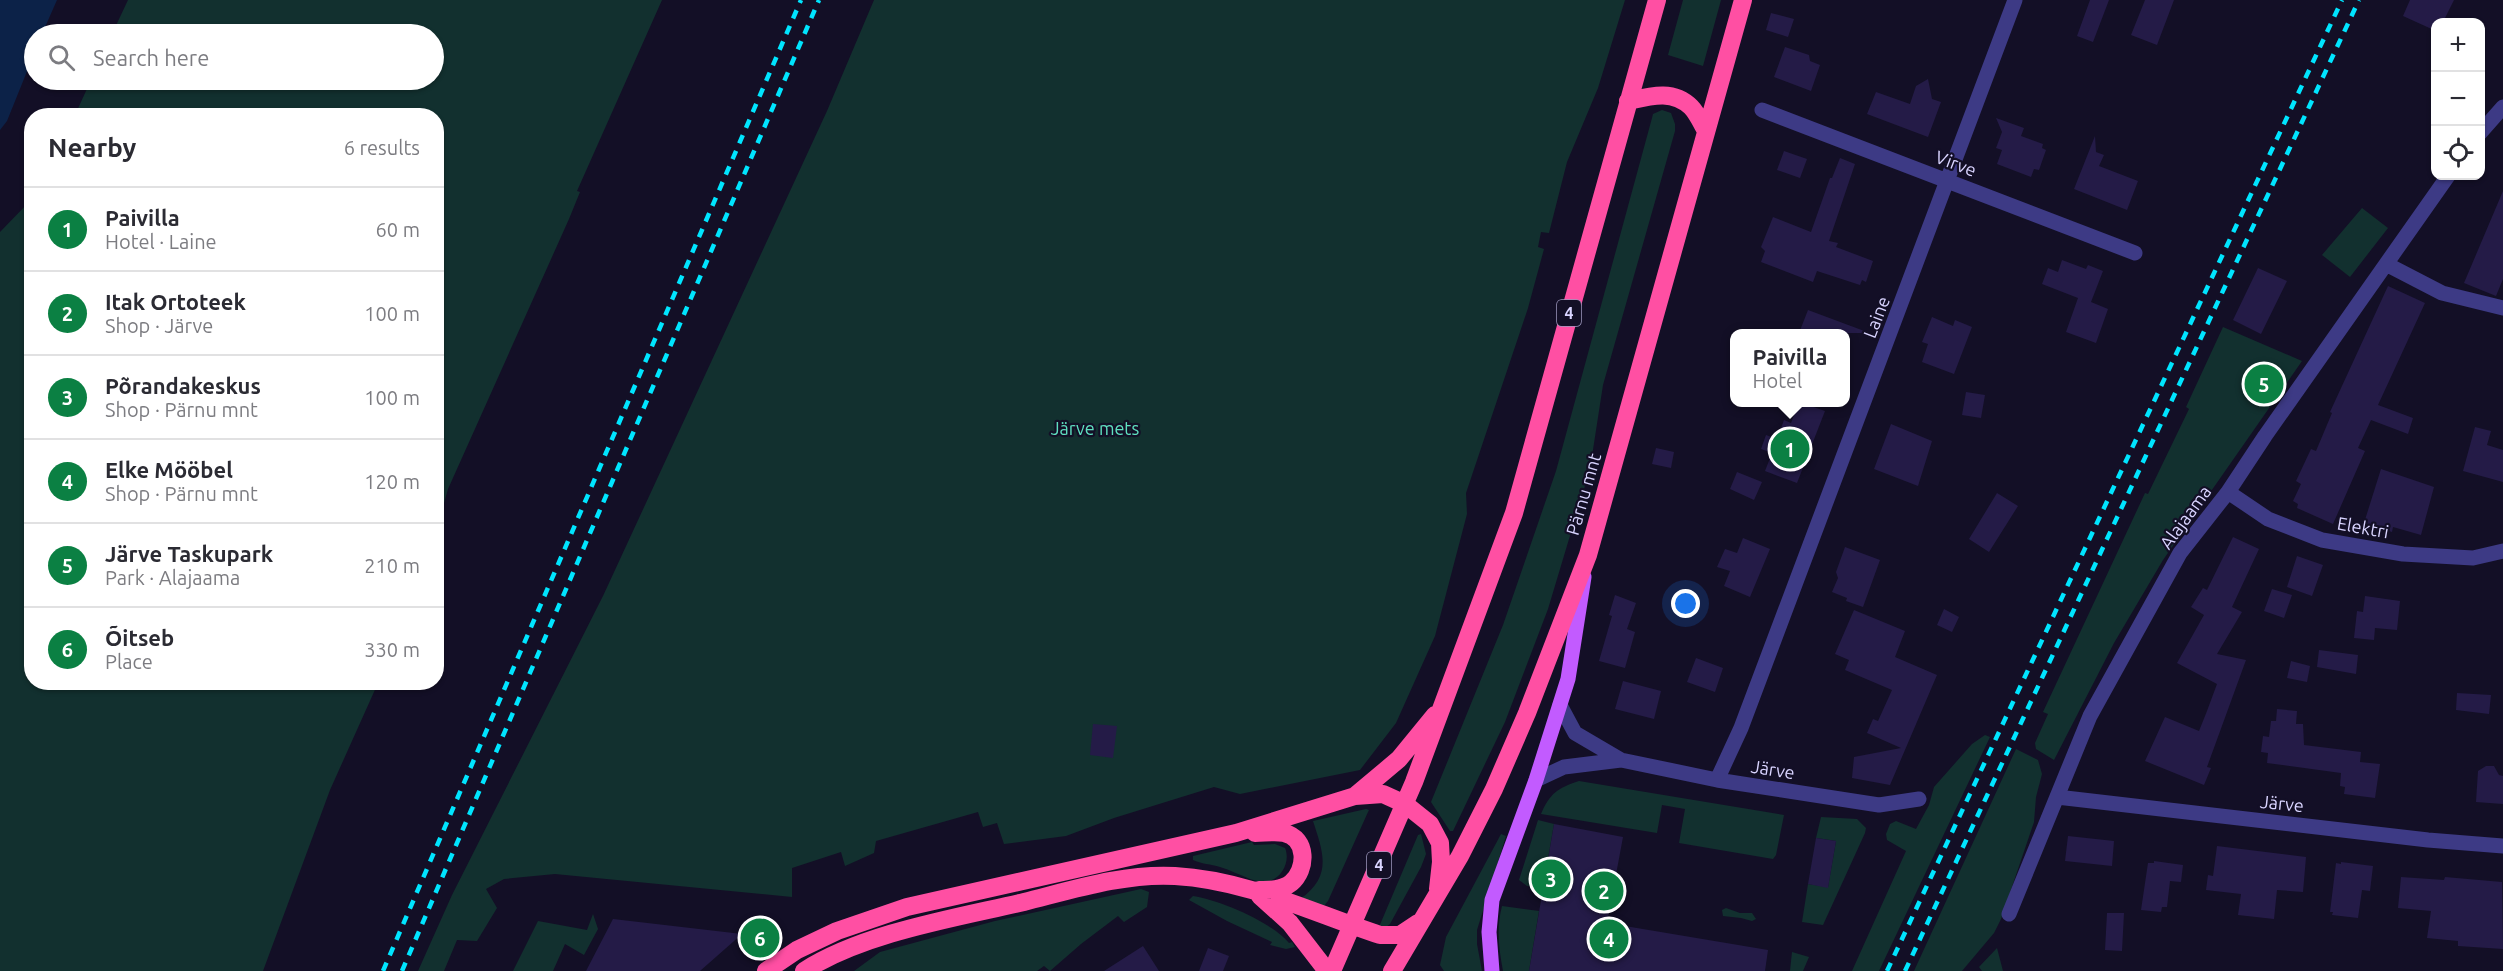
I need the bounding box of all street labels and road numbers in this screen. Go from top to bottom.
street label: Virve [1933,146,1979,180]
street label: Laine [1859,293,1893,341]
road number: 4 [1557,300,1581,326]
street label: Pärnu mnt [1562,451,1604,537]
street label: Alajaama [2155,481,2215,553]
street label: Elektri [2336,513,2390,541]
street label: Järve [1750,756,1796,782]
street label: Järve [2259,791,2305,815]
road number: 4 [1367,852,1391,878]

